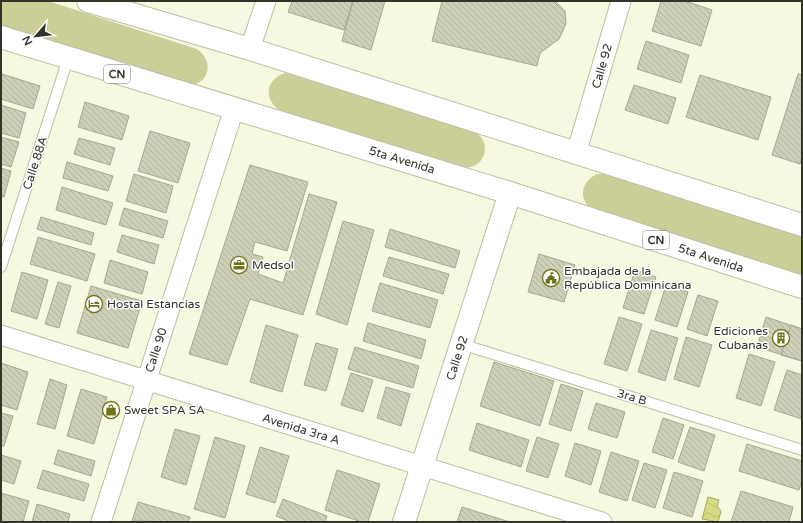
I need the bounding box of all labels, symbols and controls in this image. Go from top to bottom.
north arrow [16,16,56,56]
text: N [20,34,35,47]
street label: Calle 92 [589,42,615,90]
road number: CN [104,65,130,83]
street label: Calle 88A [20,135,50,191]
street label: 5ta Avenida [367,143,437,177]
road number: CN [643,231,669,249]
street label: 5ta Avenida [676,241,746,275]
office icon: Medsol [229,255,249,275]
place label: Medsol [252,258,294,272]
place label: Embajada de la República Dominicana [564,264,692,292]
public building icon: Embajada de la República Dominicana [541,268,561,288]
hotel icon: Hostal Estancias [84,294,104,314]
place label: Hostal Estancias [107,297,200,311]
place label: Ediciones Cubanas [713,324,768,352]
street label: Calle 90 [142,326,170,374]
building icon: Ediciones Cubanas [771,328,791,348]
street label: Calle 92 [443,334,471,382]
street label: 3ra B [615,386,649,408]
shop icon: Sweet SPA SA [101,400,121,420]
place label: Sweet SPA SA [124,403,205,417]
street label: Avenida 3ra A [261,411,341,447]

